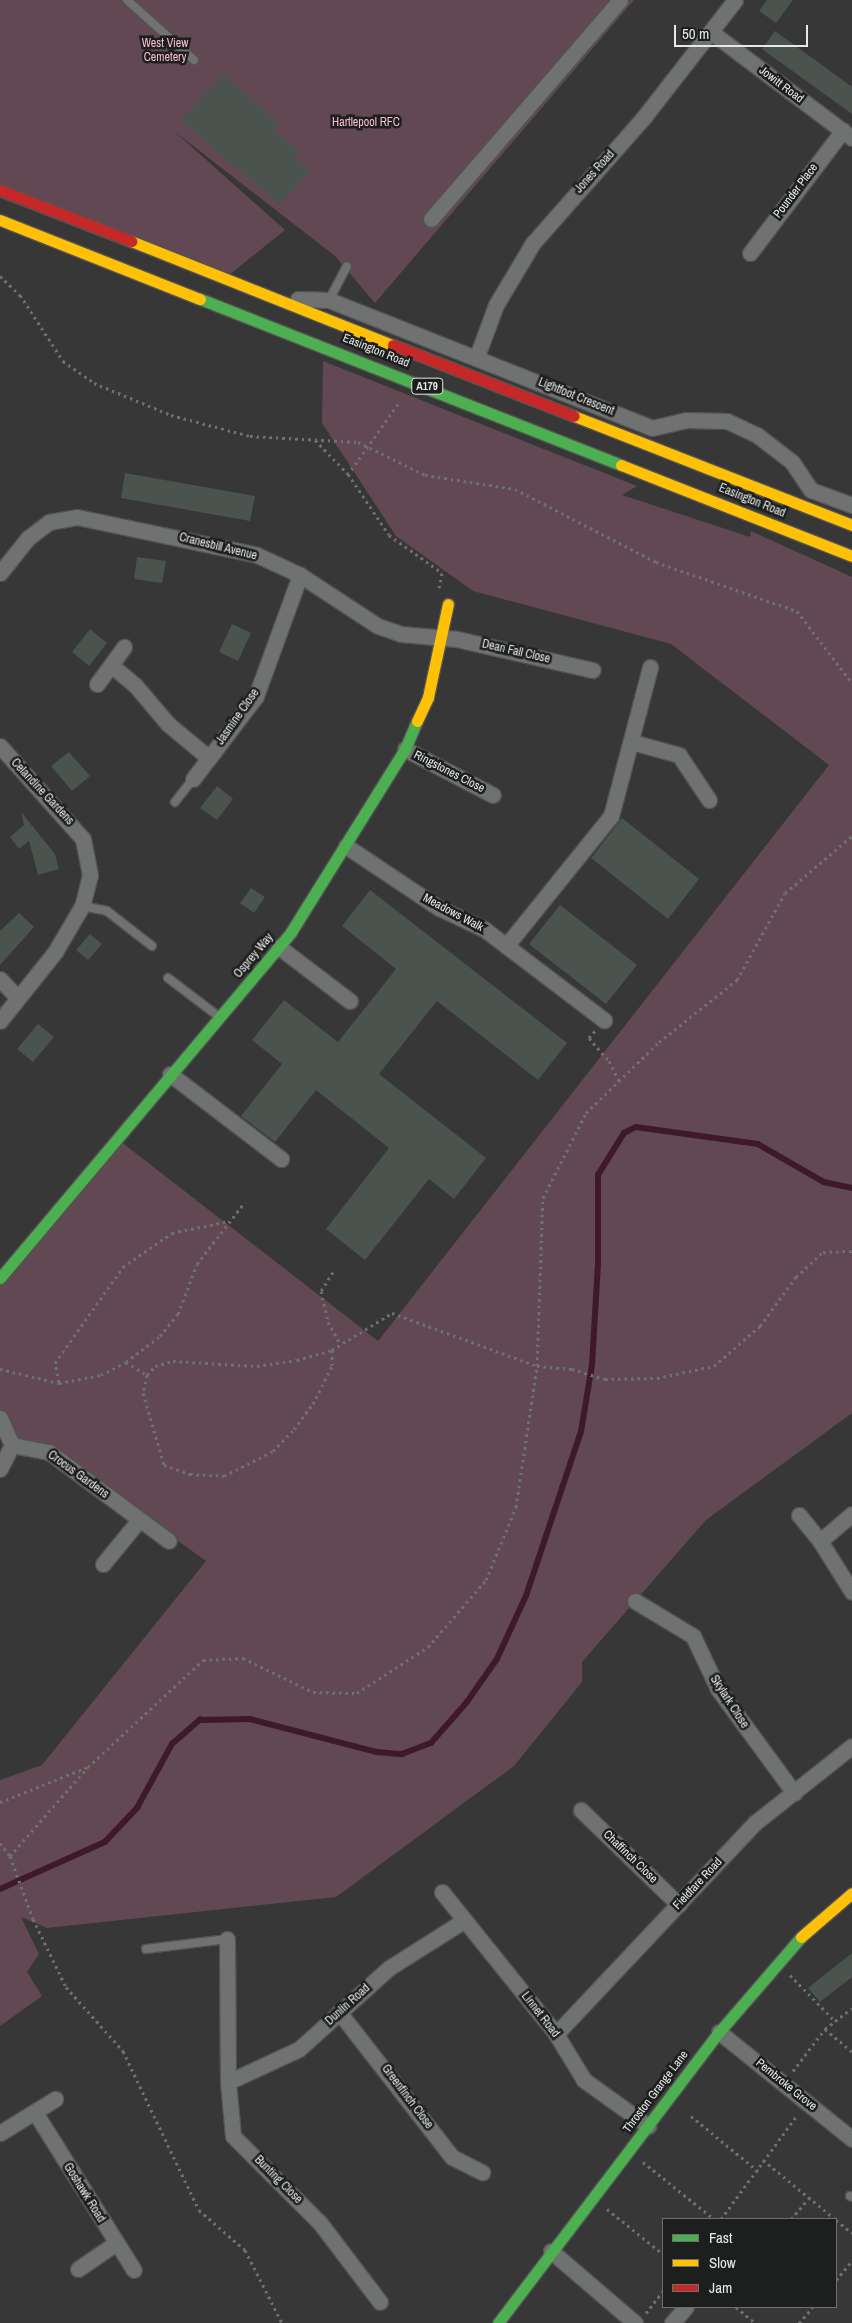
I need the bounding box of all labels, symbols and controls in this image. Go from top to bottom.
scale bar [677,15,811,47]
text: 50 m [682,23,709,44]
park label: West View Cemetery [142,37,188,65]
street label: Jowitt Road [756,64,806,106]
park label: Hartlepool RFC [332,116,400,130]
street label: Jones Road [572,148,618,196]
street label: Pounder Place [771,161,821,221]
street label: Easington Road [341,331,411,371]
street label: Lightfoot Crescent [536,375,616,419]
road number: A179 [411,378,443,394]
street label: Easington Road [717,481,787,521]
street label: Cranesbill Avenue [177,530,259,564]
street label: Dean Fall Close [481,637,551,667]
street label: Jasmine Close [213,686,263,748]
street label: Ringstones Close [411,748,487,796]
street label: Celandine Gardens [8,756,76,828]
street label: Meadows Walk [420,891,486,935]
street label: Osprey Way [231,931,277,981]
street label: Crocus Gardens [45,1448,111,1502]
street label: Skylark Close [707,1673,751,1731]
street label: Chaffinch Close [600,1828,660,1886]
street label: Fieldfare Road [671,1855,725,1913]
street label: Dunlin Road [323,1981,373,2029]
street label: Linnet Road [518,1989,562,2041]
street label: Throston Grange Lane [620,2048,692,2136]
street label: Pembroke Grove [753,2056,819,2114]
street label: Greenfinch Close [378,2062,436,2132]
street label: Bunting Close [251,2153,305,2207]
street label: Goshawk Road [60,2161,108,2225]
legend [662,2218,837,2308]
text: Fast [709,2227,732,2248]
text: Slow [709,2252,736,2273]
text: Jam [709,2277,732,2298]

